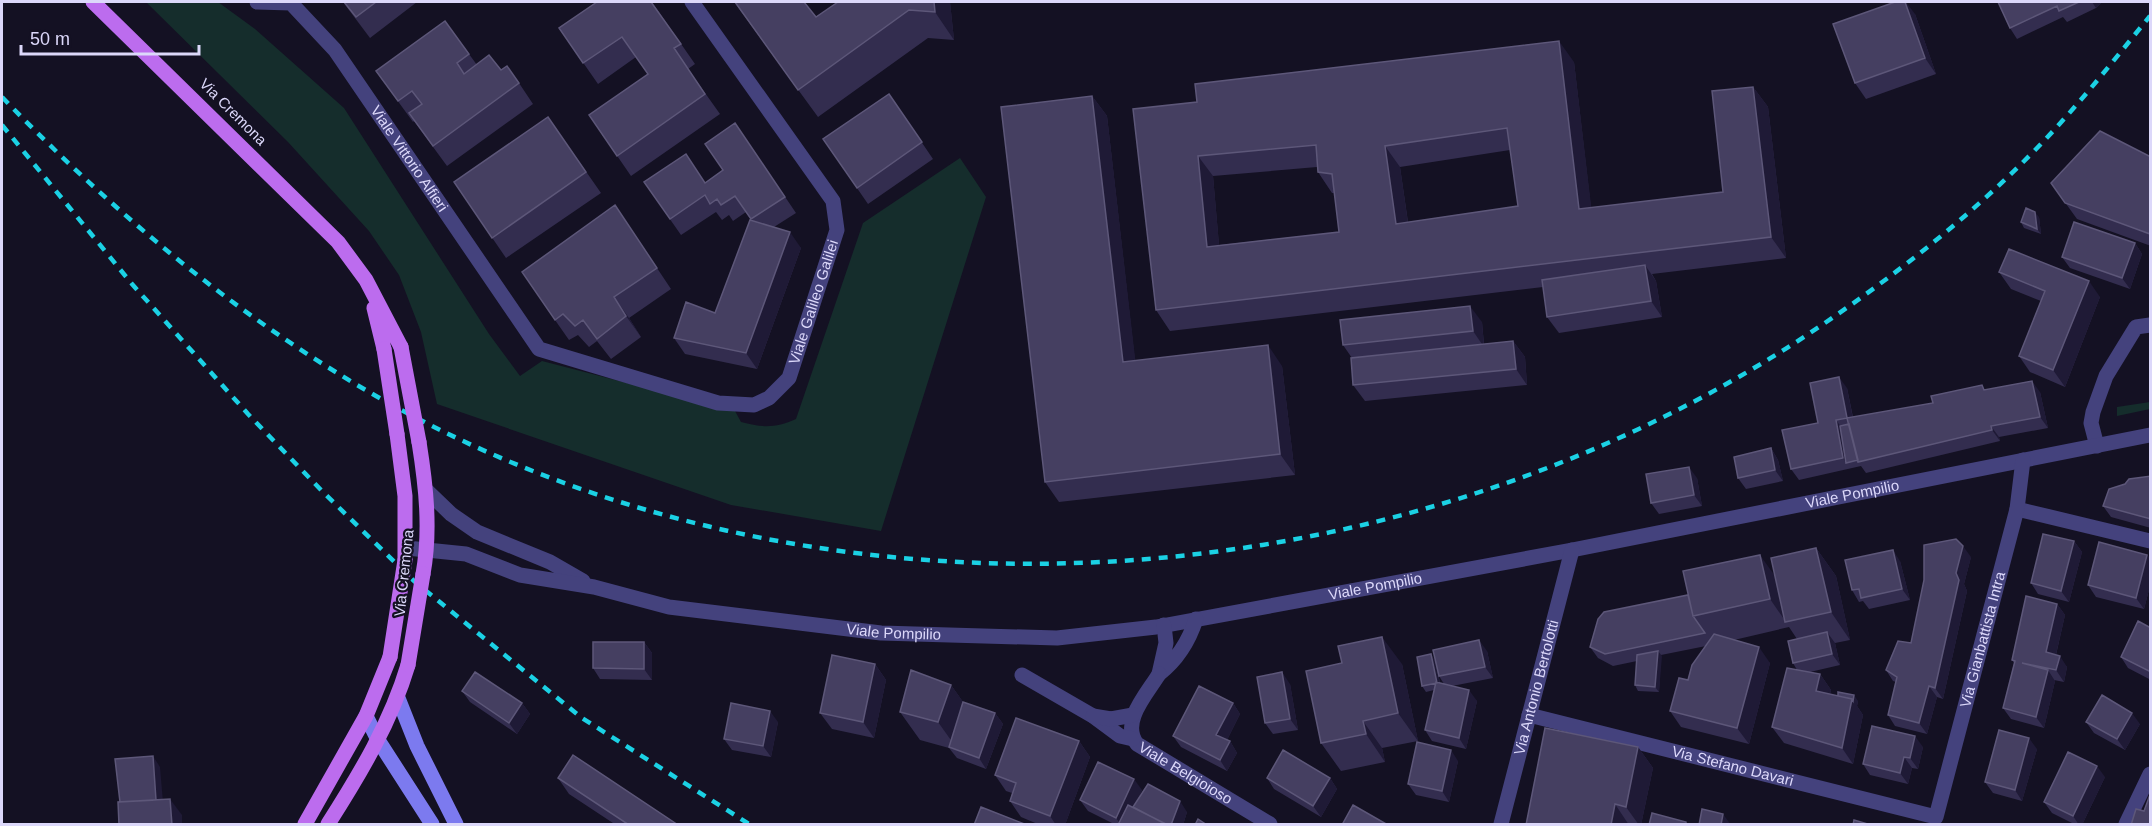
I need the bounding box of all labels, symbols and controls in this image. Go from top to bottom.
scale bar [21,18,200,56]
text: 50 m [30,29,70,49]
street label: Via Cremona [196,75,271,149]
street label: Viale Vittorio Alfieri [367,102,452,215]
street label: Viale Galileo Galilei [785,238,841,366]
street label: Viale Pompilio [1804,476,1900,511]
street label: Via Cremona [390,528,417,617]
street label: Viale Pompilio [1327,569,1423,603]
street label: Via Gianbattista Intra [1956,569,2008,709]
street label: Via Antonio Bertolotti [1510,618,1562,757]
street label: Viale Pompilio [845,620,941,643]
street label: Viale Belgioioso [1136,738,1236,807]
street label: Via Stefano Davari [1670,742,1795,789]

